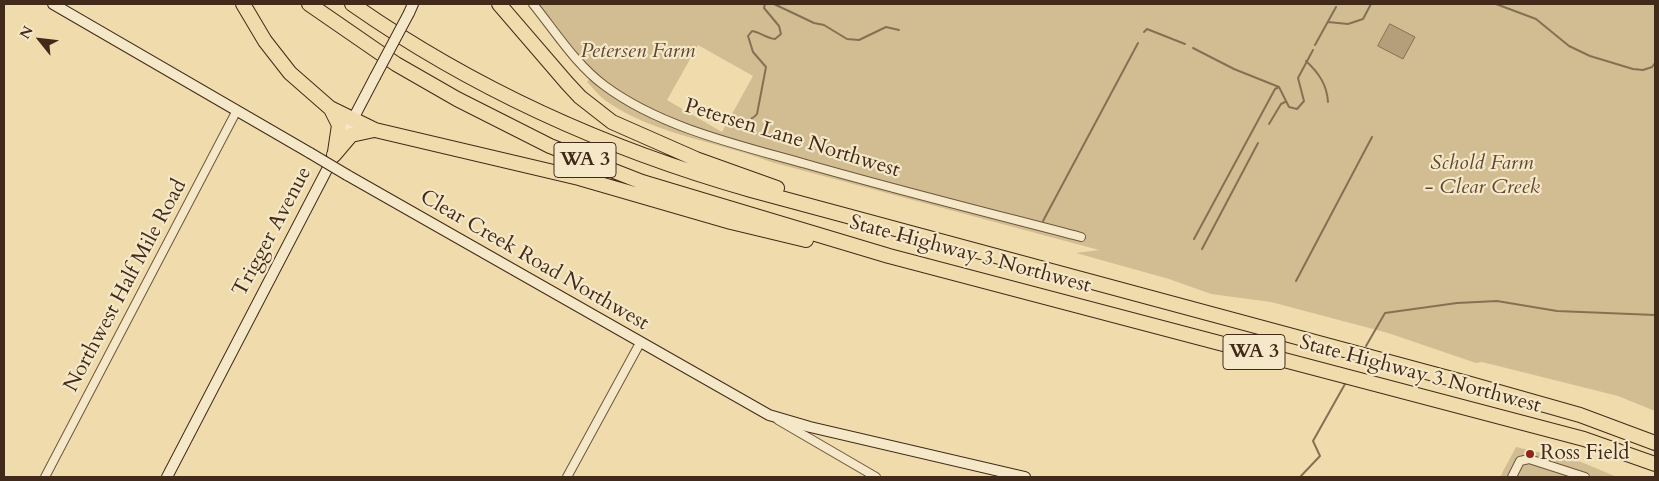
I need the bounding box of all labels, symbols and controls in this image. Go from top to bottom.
north arrow [15,15,65,65]
text: N [15,23,38,42]
park label: Petersen Farm [581,39,695,65]
street label: Petersen Lane Northwest [681,94,903,184]
road number: WA 3 [554,142,616,178]
park label: Schold Farm - Clear Creek [1424,151,1540,201]
street label: Trigger Avenue [228,163,318,301]
street label: Northwest Half Mile Road [59,175,193,397]
street label: Clear Creek Road Northwest [415,185,653,337]
street label: State Highway 3 Northwest [847,211,1093,299]
street label: State Highway 3 Northwest [1297,331,1543,419]
road number: WA 3 [1223,334,1285,370]
place label: Ross Field [1540,441,1630,467]
marker: Ross Field [1524,448,1536,460]

